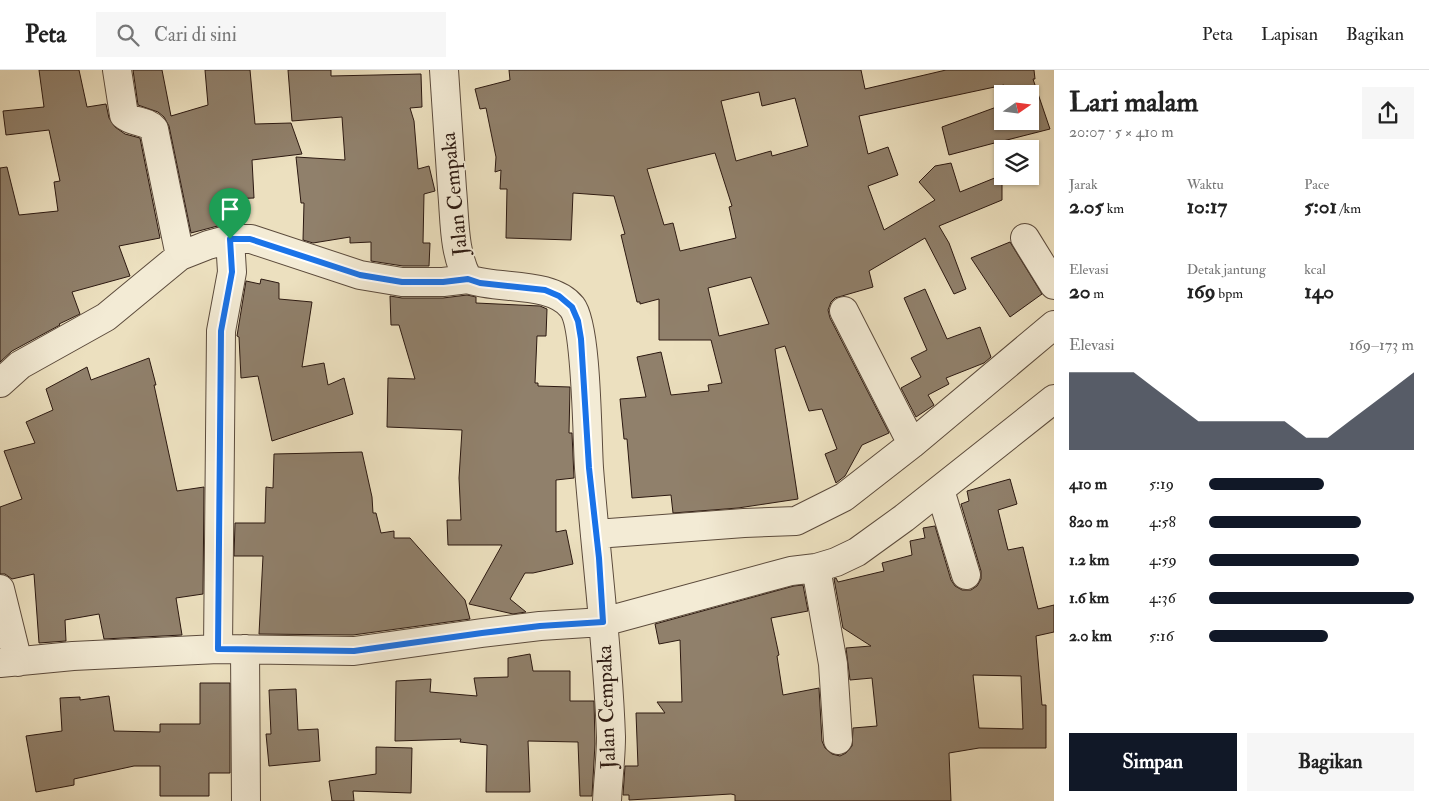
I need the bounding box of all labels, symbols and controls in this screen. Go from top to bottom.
search box [96,12,446,57]
text: Peta [25,19,66,50]
icon: search [114,21,142,49]
text: Cari di sini [154,23,237,47]
text: Peta [1202,23,1233,46]
text: Lapisan [1261,23,1318,46]
text: Bagikan [1346,23,1404,46]
north arrow [994,85,1039,130]
map controls [994,85,1039,185]
text: Lari malam [1069,85,1198,120]
button: share [1362,87,1414,139]
text: 20:07 · 5 × 410 m [1069,122,1174,142]
street label: Jalan Cempaka [435,130,475,258]
button: layers [994,140,1039,185]
text: Jarak [1069,176,1098,193]
text: Waktu [1187,176,1224,193]
text: Pace [1304,176,1329,193]
pin [209,188,251,239]
text: 2.05 [1069,193,1104,220]
text: 10:17 [1187,193,1227,220]
text: 5:01 [1304,193,1337,220]
icon: arrive [216,195,244,223]
text: km [1104,200,1124,217]
text: /km [1337,200,1361,217]
text: Elevasi [1069,261,1109,278]
text: Detak jantung [1187,261,1266,278]
text: kcal [1304,261,1326,278]
text: 20 [1069,278,1090,305]
text: 169 [1187,278,1215,305]
text: 140 [1304,278,1334,305]
text: m [1090,285,1104,302]
text: bpm [1215,285,1243,302]
text: Elevasi [1069,335,1114,355]
text: 169–173 m [1349,335,1414,355]
text: 410 m [1069,474,1107,494]
text: 5:19 [1149,474,1174,494]
text: 820 m [1069,512,1109,532]
text: 4:58 [1149,512,1176,532]
text: 1.2 km [1069,550,1109,570]
text: 4:59 [1149,550,1177,570]
text: 1.6 km [1069,588,1109,608]
text: 4:36 [1149,588,1176,608]
text: 2.0 km [1069,626,1112,646]
text: 5:16 [1149,626,1174,646]
street label: Jalan Cempaka [591,644,622,770]
button: Simpan [1069,733,1237,791]
button: Bagikan [1247,733,1414,791]

